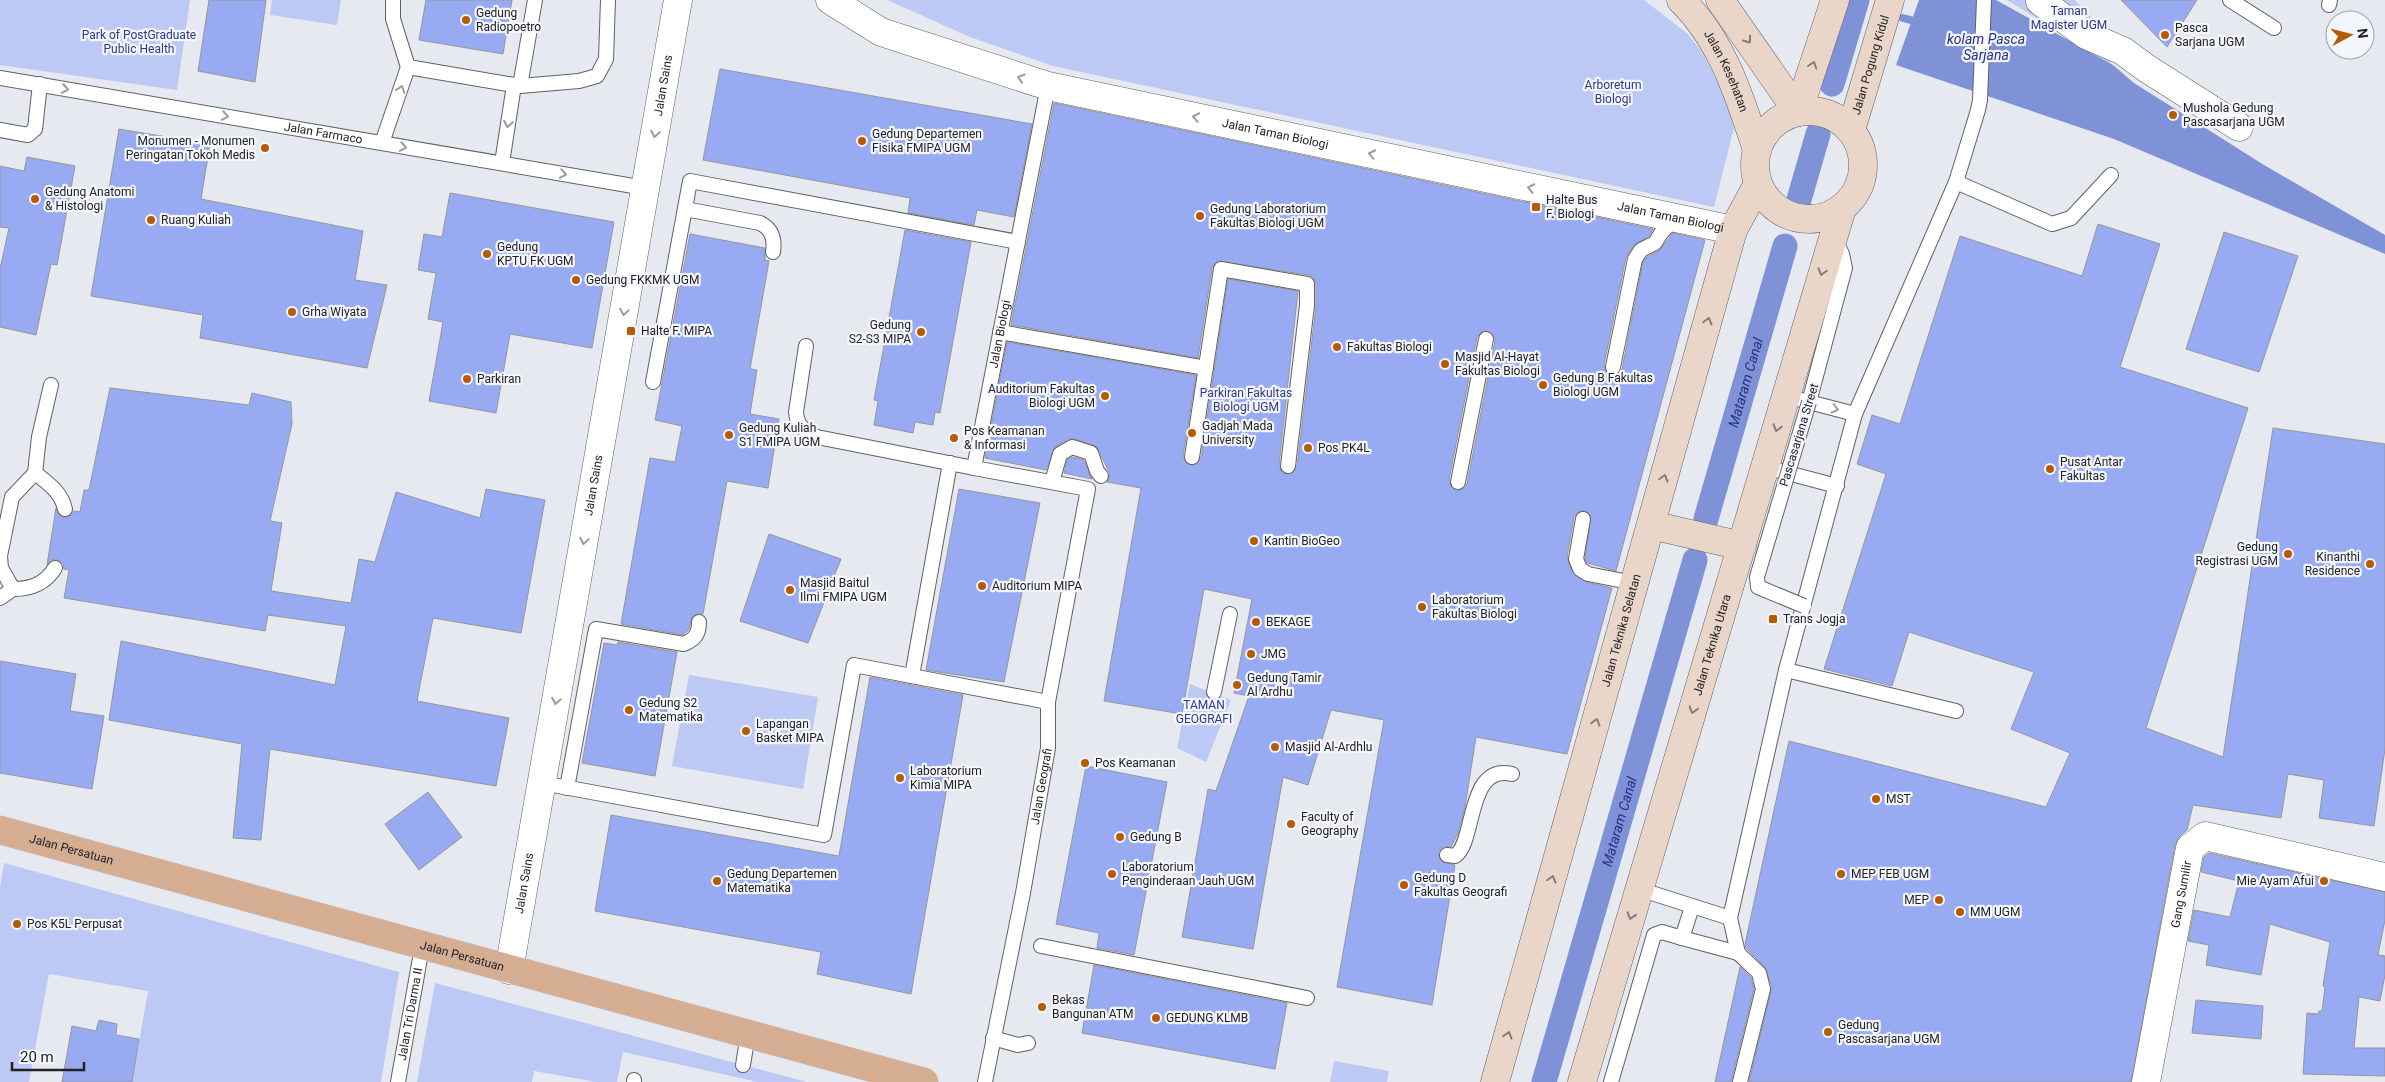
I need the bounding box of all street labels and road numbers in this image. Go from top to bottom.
street label: Jalan Pogung Kidul [1849,13,1892,116]
street label: Jalan Kesehatan [1701,27,1751,114]
street label: Jalan Sains [651,54,675,117]
street label: Jalan Taman Biologi [1221,116,1330,152]
street label: Jalan Farmaco [283,120,364,147]
street label: Jalan Taman Biologi [1616,199,1725,235]
street label: Jalan Biologi [987,299,1013,369]
street label: Pascasarjana Street [1777,382,1821,488]
street label: Jalan Sains [581,454,606,517]
street label: Jalan Teknika Selatan [1599,572,1644,688]
street label: Jalan Teknika Utara [1690,593,1734,697]
street label: Jalan Geografi [1028,747,1055,826]
street label: Jalan Persatuan [28,831,115,868]
street label: Jalan Sains [512,852,536,915]
street label: Gang Sumilir [2168,859,2194,929]
street label: Jalan Persatuan [418,938,506,974]
street label: Jalan Tri Darma II [395,967,425,1061]

